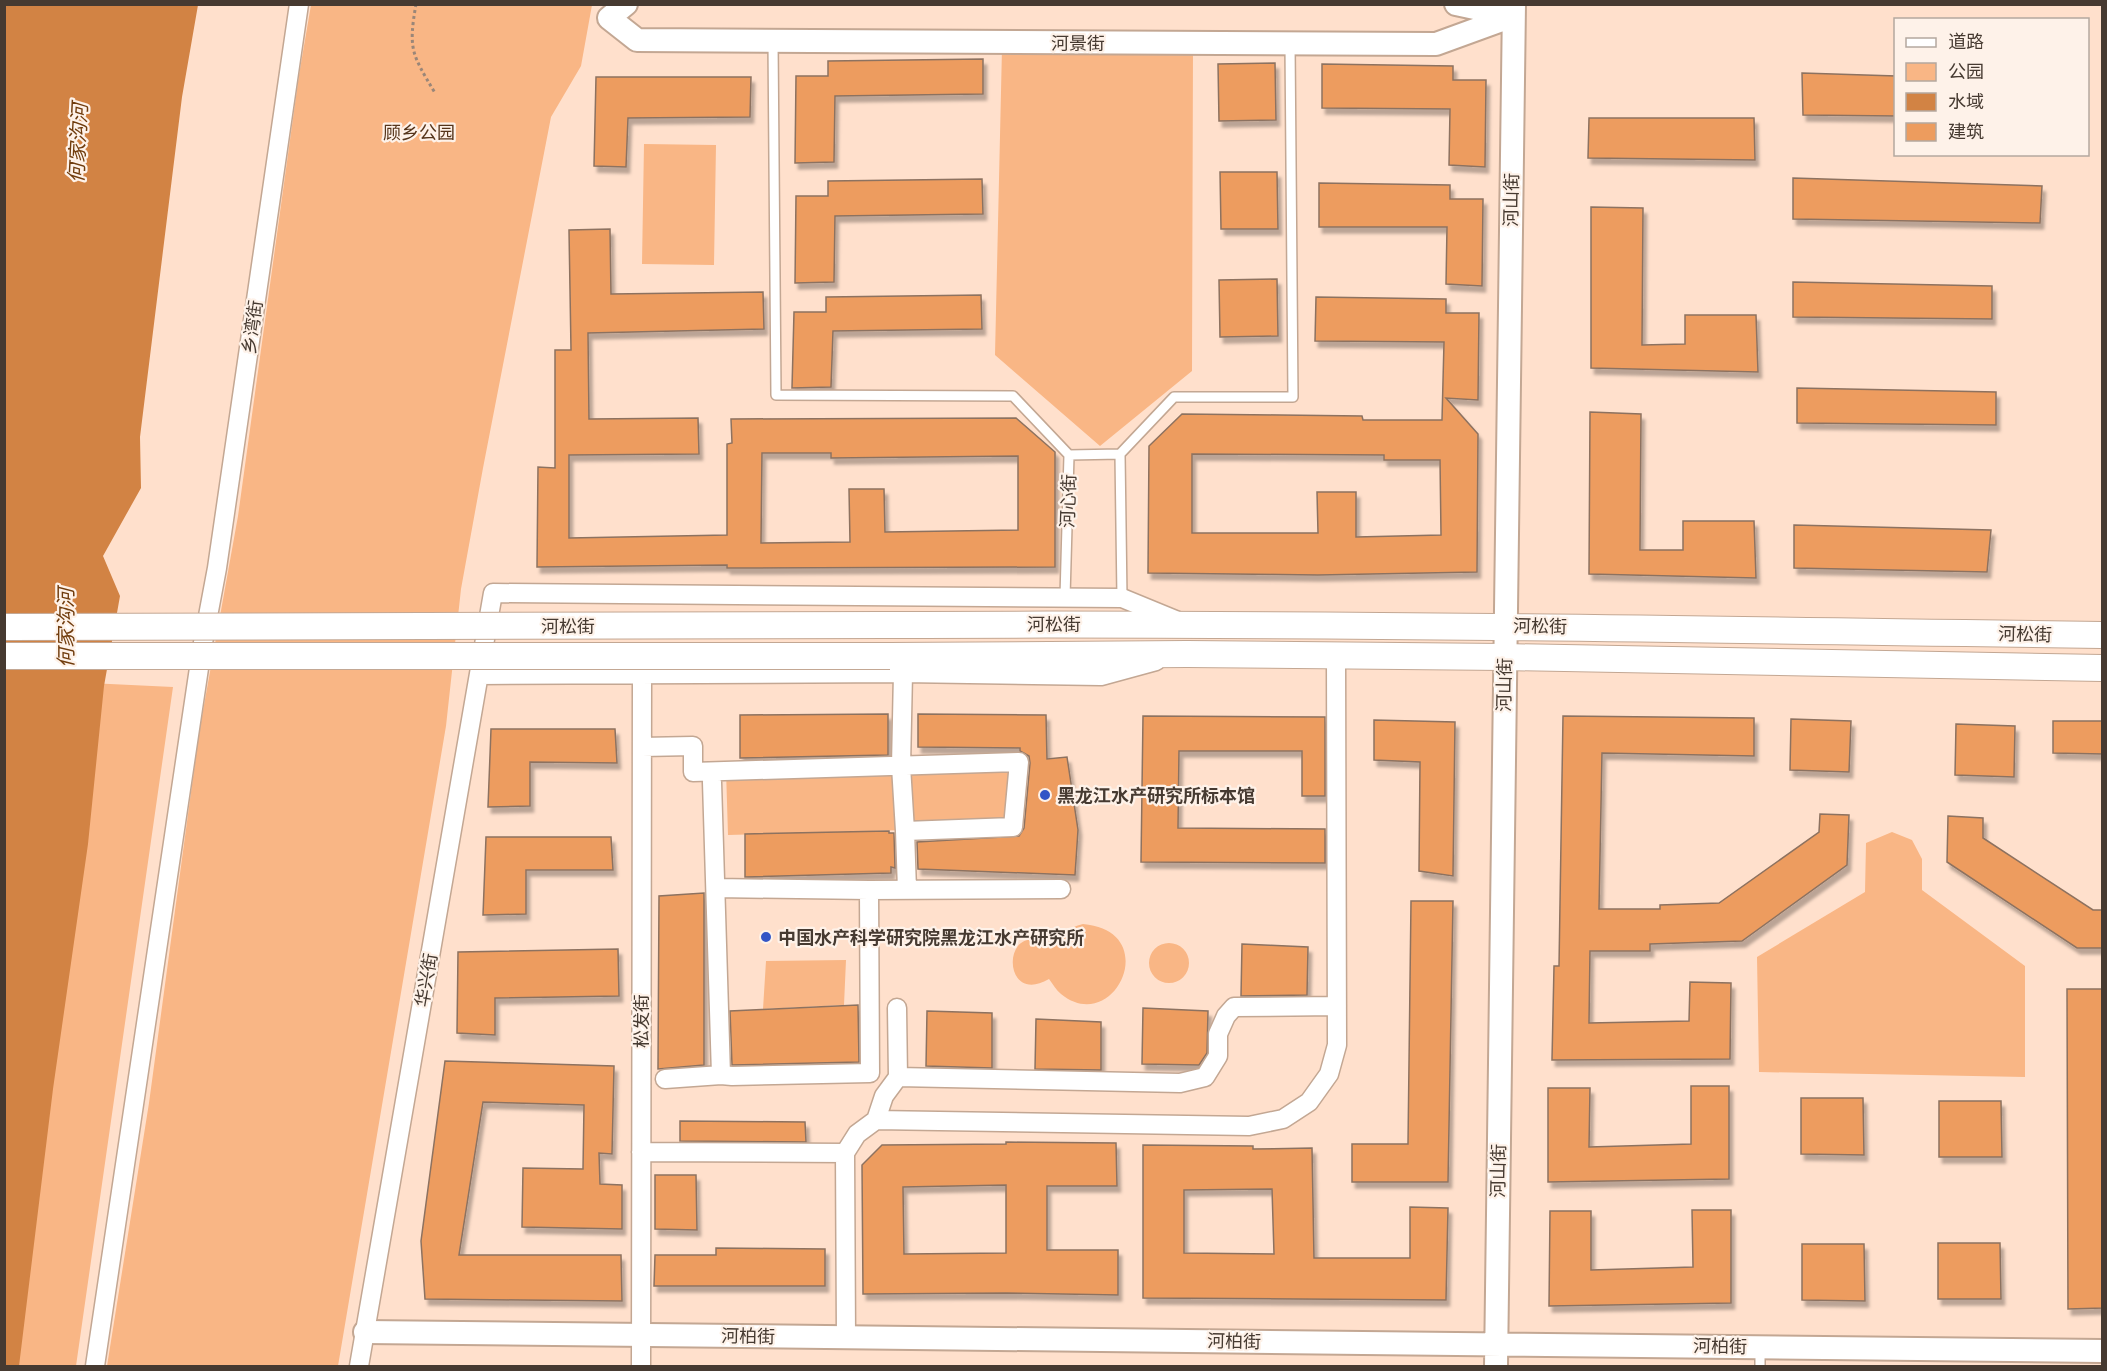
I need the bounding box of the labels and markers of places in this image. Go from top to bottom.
place label: 黑龙江水产研究所标本馆 [1057,783,1255,808]
marker: 黑龙江水产研究所标本馆 [1038,788,1052,802]
place label: 中国水产科学研究院黑龙江水产研究所 [778,925,1084,950]
marker: 中国水产科学研究院黑龙江水产研究所 [759,930,773,944]

